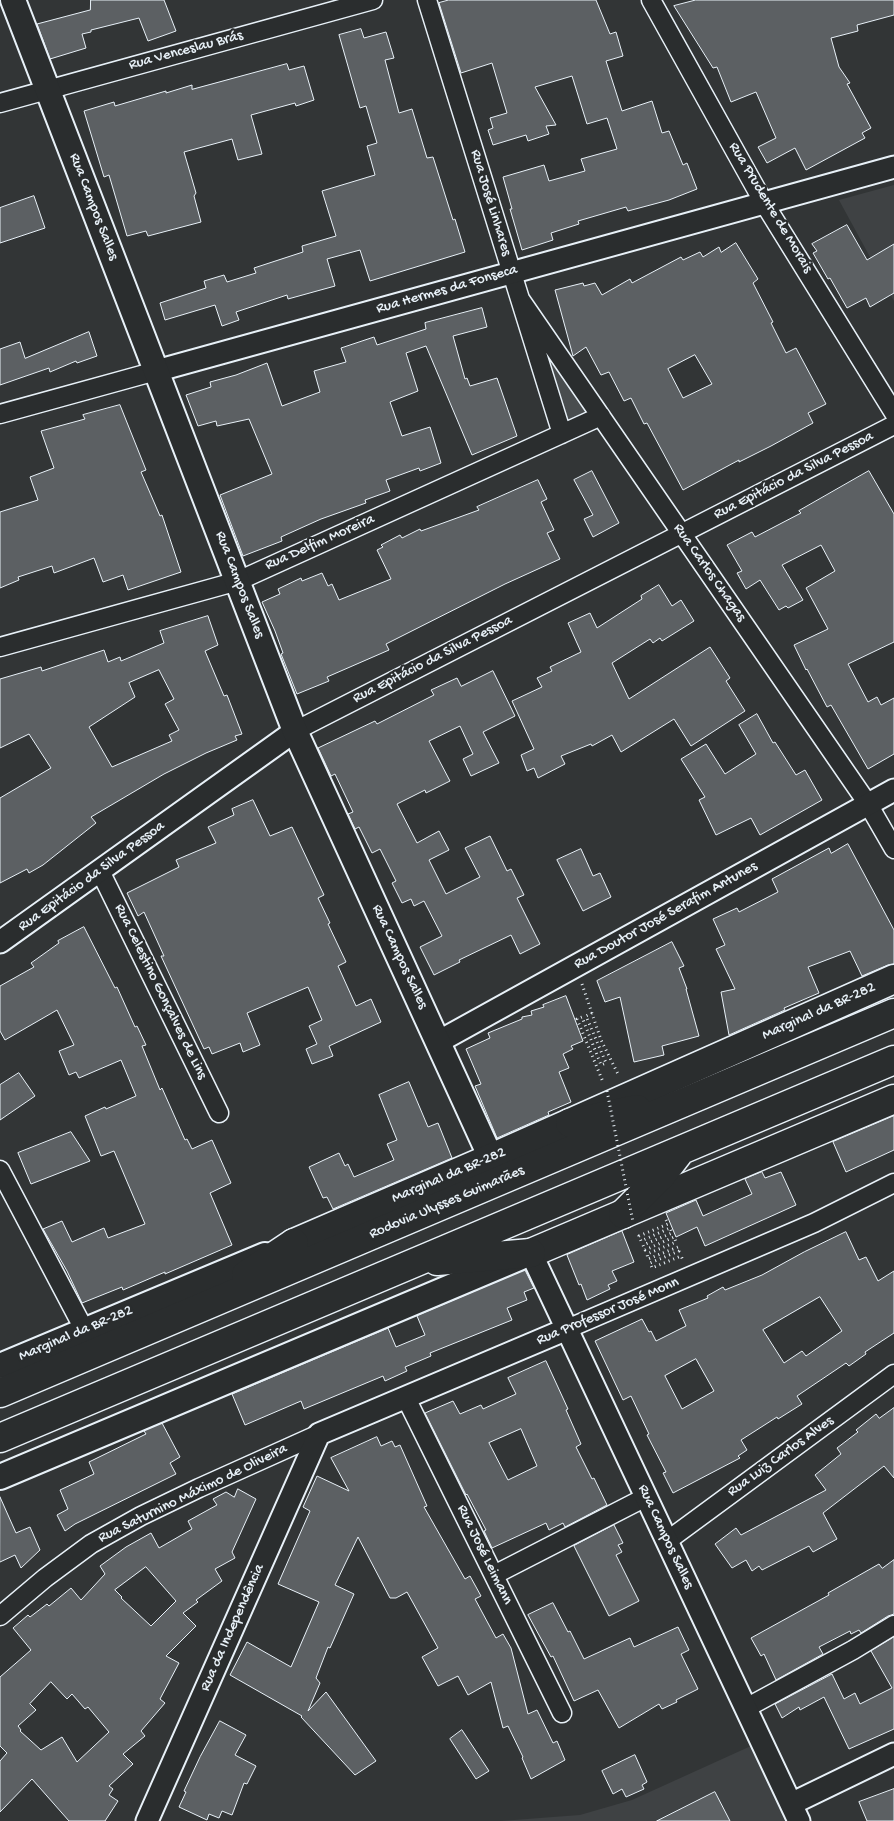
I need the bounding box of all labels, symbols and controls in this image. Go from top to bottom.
street label: Rua Venceslau Brás [127,27,245,75]
street label: Rua Prudente de Morais [724,139,816,277]
street label: Rua José Linhares [465,148,515,258]
street label: Rua Campos Salles [64,151,122,263]
street label: Rua Hermes da Fonseca [374,261,520,319]
street label: Rua Epitácio da Silva Pessoa [711,428,877,524]
street label: Rua Delfim Moreira [263,511,377,575]
street label: Rua Carlos Chagas [668,520,750,626]
street label: Rua Campos Salles [210,529,268,641]
street label: Rua Epitácio da Silva Pessoa [350,612,516,708]
street label: Rua Epitácio da Silva Pessoa [15,818,169,936]
street label: Rua Doutor José Serafim Antunes [571,858,761,974]
street label: Rua Celestino Gonçalves de Lins [110,901,210,1083]
street label: Rua Campos Salles [367,902,431,1012]
street label: Marginal da BR-282 [760,979,878,1045]
street label: Marginal da BR-282 [389,1144,509,1208]
street label: Rodovia Ulysses Guimarães [367,1162,527,1244]
street label: Rua Professor José Monn [534,1274,682,1350]
street label: Marginal da BR-282 [16,1302,136,1366]
street label: Rua Luiz Carlos Alves [724,1412,838,1502]
street label: Rua Saturnino Máximo de Oliveira [96,1440,290,1548]
street label: Rua Campos Salles [633,1482,697,1592]
street label: Rua José Leimann [452,1502,516,1608]
street label: Rua da Independência [197,1562,269,1694]

